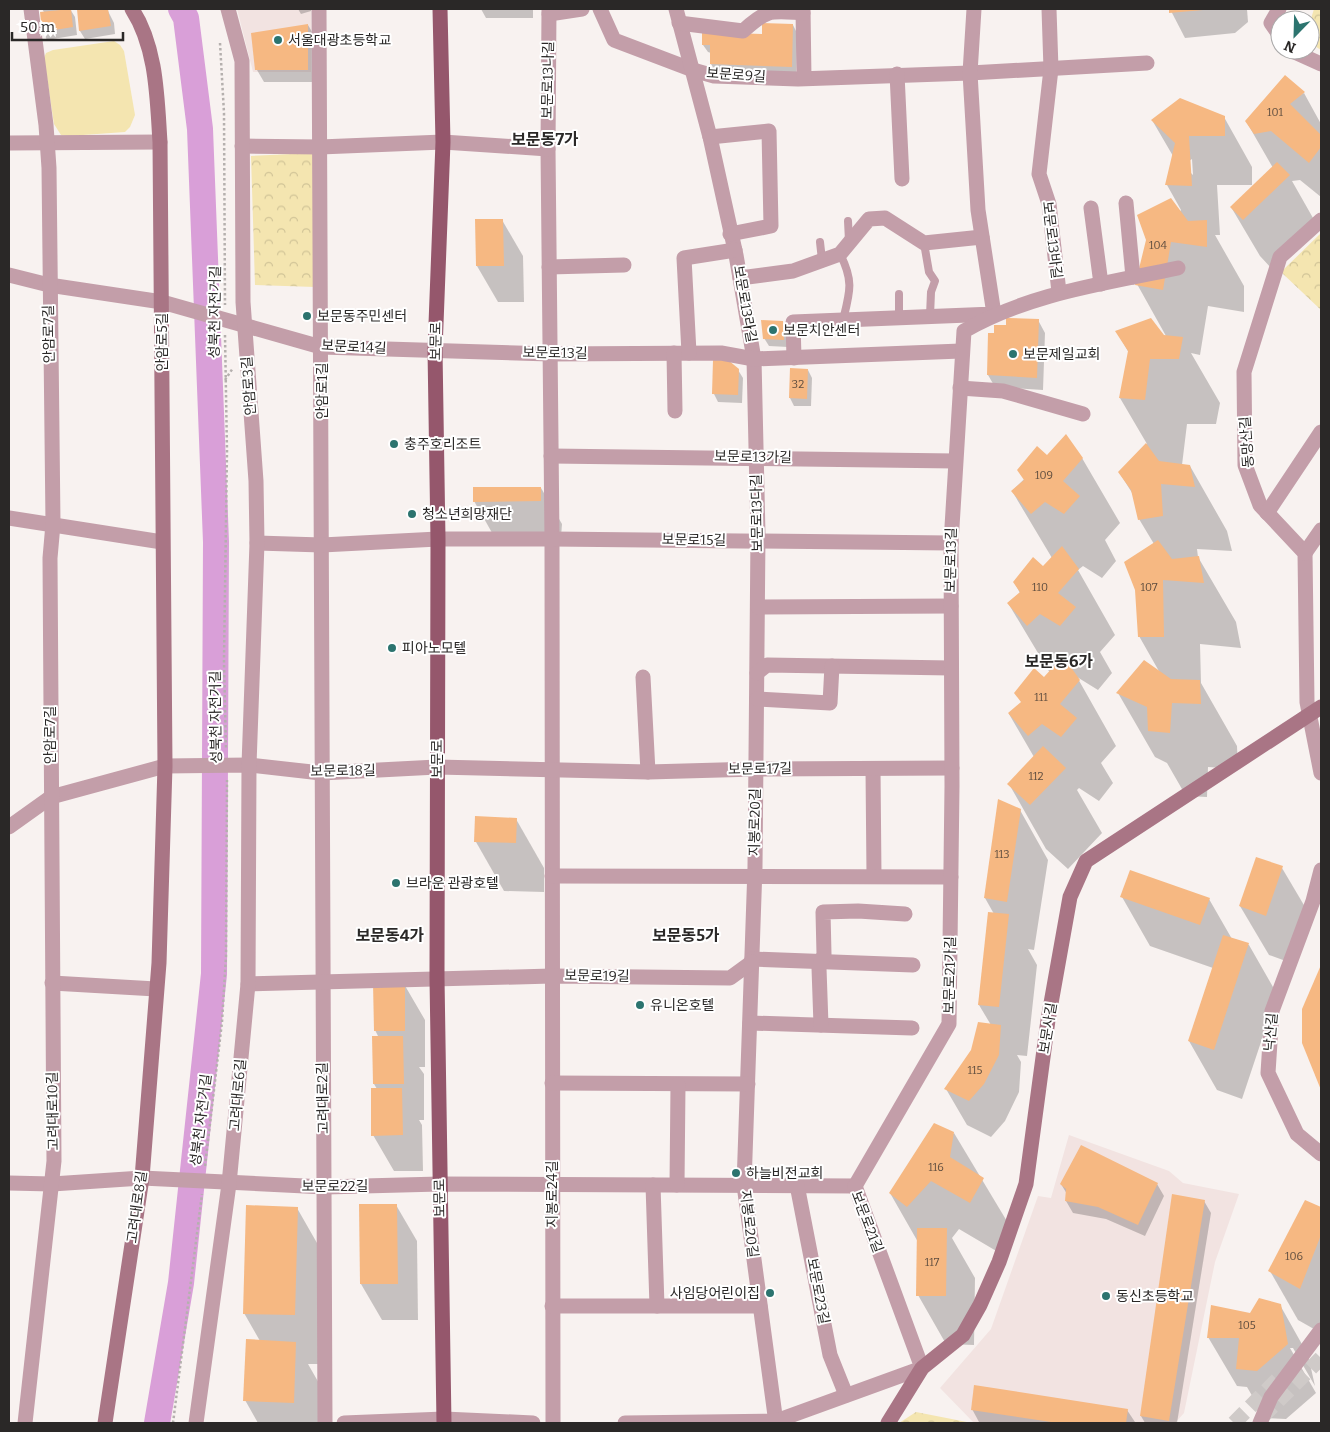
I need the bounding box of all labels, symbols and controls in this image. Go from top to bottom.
scale bar [12,10,124,42]
north arrow [1270,10,1320,60]
text: 50 m [20,18,56,36]
place label: 서울대광초등학교 [288,32,391,49]
marker: 서울대광초등학교 [272,34,284,46]
text: N [1282,36,1298,56]
street label: 보문로13나길 [539,41,557,119]
street label: 보문로9길 [706,64,766,86]
house number: 101 [1267,106,1284,119]
district label: 보문동7가 [511,130,579,149]
street label: 보문로13바길 [1039,200,1065,280]
house number: 104 [1149,239,1168,252]
street label: 보문로13라길 [730,264,760,344]
street label: 성북천 자전거길 [206,265,224,359]
street label: 안암로7길 [40,305,58,363]
place label: 보문동주민센터 [317,308,407,325]
marker: 보문동주민센터 [301,310,313,322]
street label: 안암로5길 [154,313,171,372]
street label: 보문로 [427,321,445,360]
place label: 보문치안센터 [783,322,860,339]
marker: 보문치안센터 [767,324,779,336]
street label: 보문로14길 [321,337,387,357]
street label: 보문로13길 [522,344,588,362]
place label: 보문제일교회 [1023,346,1100,363]
marker: 보문제일교회 [1007,348,1019,360]
street label: 안암로3길 [238,356,260,416]
street label: 안암로1길 [314,362,331,420]
house number: 32 [792,378,804,391]
street label: 동망산길 [1237,416,1257,468]
place label: 충주호리조트 [404,436,481,453]
marker: 충주호리조트 [388,438,400,450]
street label: 보문로13가길 [714,448,792,466]
house number: 109 [1035,469,1053,482]
street label: 보문로13다길 [748,474,766,552]
place label: 청소년희망재단 [422,506,512,523]
marker: 청소년희망재단 [406,508,418,520]
street label: 보문로13길 [942,527,960,593]
street label: 보문로15길 [662,531,726,549]
house number: 110 [1032,581,1048,594]
house number: 107 [1140,581,1158,594]
place label: 피아노모텔 [402,640,466,657]
marker: 피아노모텔 [386,642,398,654]
district label: 보문동6가 [1025,652,1093,671]
street label: 성북천 자전거길 [207,670,225,764]
house number: 111 [1034,691,1048,704]
street label: 안암로7길 [42,706,59,764]
street label: 보문로 [429,740,446,778]
street label: 보문로17길 [728,760,792,778]
street label: 보문로18길 [310,762,376,780]
house number: 112 [1029,770,1043,783]
street label: 지봉로20길 [746,788,764,856]
house number: 113 [994,848,1010,861]
place label: 브라운 관광호텔 [406,875,499,892]
marker: 브라운 관광호텔 [390,877,402,889]
district label: 보문동4가 [356,926,425,945]
district label: 보문동5가 [652,926,720,945]
street label: 보문로21가길 [941,936,959,1014]
street label: 보문로19길 [564,967,630,985]
place label: 유니온호텔 [650,997,714,1014]
marker: 유니온호텔 [634,999,646,1011]
street label: 보문사길 [1036,1001,1060,1055]
street label: 낙산길 [1261,1012,1281,1052]
street label: 고려대로6길 [226,1058,250,1132]
street label: 고려대로2길 [314,1062,332,1134]
house number: 115 [968,1064,983,1077]
street label: 고려대로10길 [44,1071,62,1151]
street label: 성북천 자전거길 [187,1073,215,1167]
street label: 지봉로24길 [544,1160,561,1228]
house number: 116 [928,1161,944,1174]
place label: 하늘비전교회 [746,1165,823,1182]
marker: 하늘비전교회 [730,1167,742,1179]
street label: 고려대로8길 [124,1170,150,1244]
street label: 보문로22길 [302,1178,368,1195]
street label: 보문로 [431,1178,449,1217]
street label: 지봉로20길 [736,1189,762,1259]
street label: 보문로21길 [847,1189,887,1255]
house number: 106 [1285,1250,1303,1263]
street label: 보문로23길 [803,1256,833,1326]
house number: 117 [925,1256,940,1269]
place label: 사임당어린이집 [670,1285,760,1302]
marker: 사임당어린이집 [764,1287,776,1299]
place label: 동신초등학교 [1116,1288,1193,1305]
marker: 동신초등학교 [1100,1290,1112,1302]
house number: 105 [1238,1319,1256,1332]

